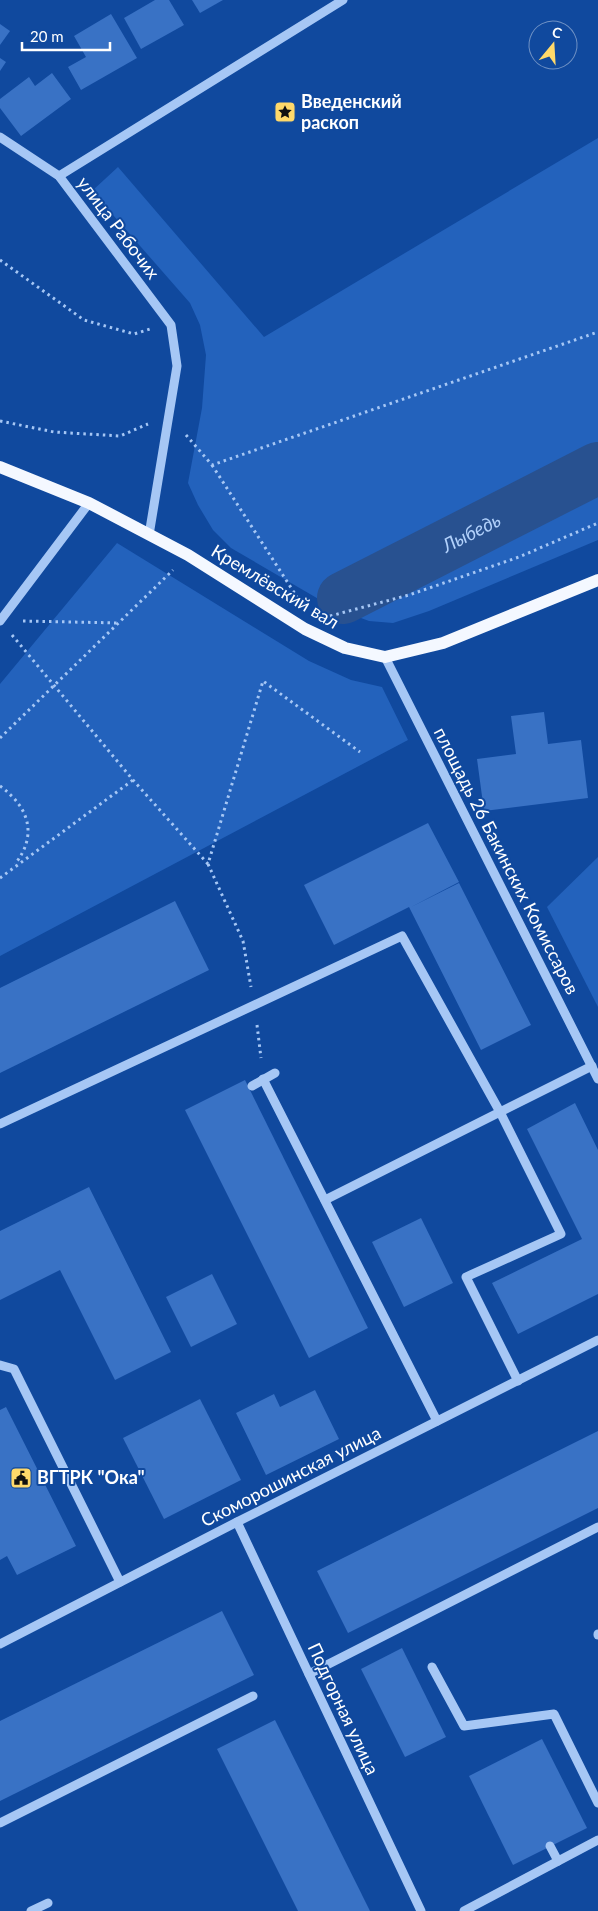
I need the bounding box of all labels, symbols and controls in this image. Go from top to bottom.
scale bar [22,20,110,52]
north arrow [528,20,578,70]
text: С [550,23,565,42]
text: 20 m [30,27,64,45]
place label: Введенский раскоп [301,90,402,133]
place icon: Введенский раскоп [273,100,297,124]
street label: улица Рабочих [73,172,164,283]
water label: Лыбедь [437,508,504,557]
street label: Кремлёвский вал [208,539,343,633]
street label: площадь 26 Бакинских Комиссаров [430,723,584,998]
street label: Скоморошинская улица [197,1421,384,1531]
public building icon: ВГТРК "Ока" [9,1466,33,1490]
place label: ВГТРК "Ока" [37,1466,145,1488]
street label: Подгорная улица [304,1639,384,1778]

